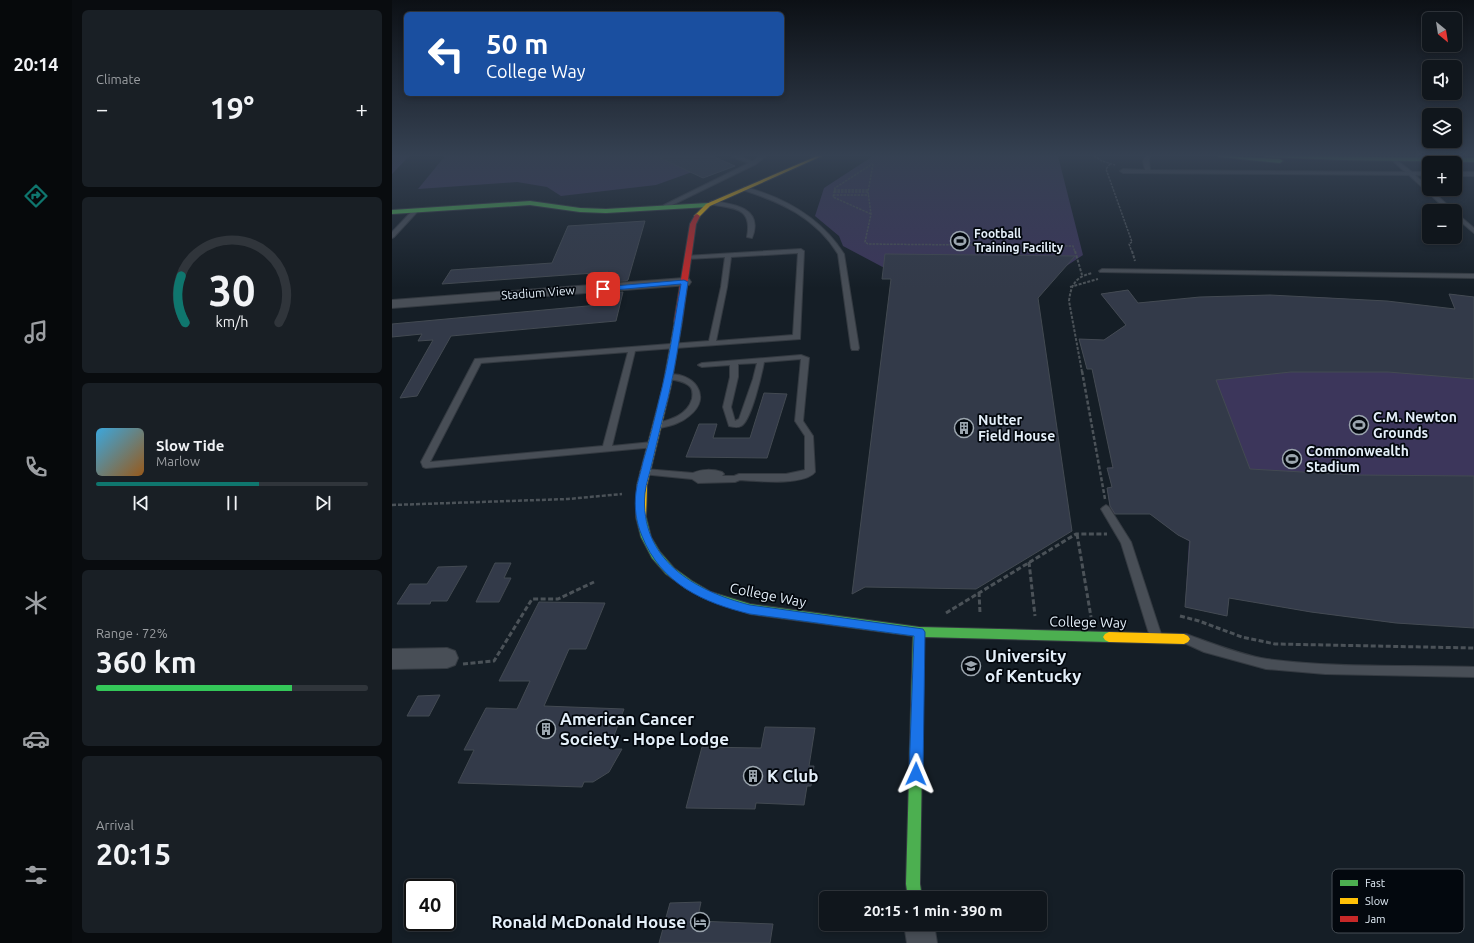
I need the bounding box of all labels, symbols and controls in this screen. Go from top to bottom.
north arrow [1422,12,1462,52]
map controls [1422,12,1462,244]
icon: left [420,28,472,80]
text: 50 m [486,28,548,59]
text: 20:14 [13,54,59,74]
button: sound [1422,60,1462,100]
text: College Way [486,61,586,81]
text: Climate [96,72,141,86]
text: 19° [210,91,254,125]
text: − [96,96,108,121]
text: + [356,96,368,121]
button: layers [1422,108,1462,148]
button: + [1422,156,1462,196]
icon: directions [22,182,50,210]
button: − [1422,204,1462,244]
place label: Football Training Facility [974,227,1064,254]
sports icon: Football Training Facility [949,230,971,252]
text: 30 [209,267,255,314]
pin [586,272,620,306]
icon: arrive [592,278,614,300]
street label: Stadium View [501,283,576,302]
text: km/h [216,313,248,329]
icon: music [22,318,50,346]
place label: C.M. Newton Grounds [1373,409,1457,441]
place label: Nutter Field House [978,412,1055,444]
sports icon: C.M. Newton Grounds [1348,414,1370,436]
building icon: Nutter Field House [953,417,975,439]
text: Slow Tide [156,437,224,454]
place label: Commonwealth Stadium [1306,443,1409,475]
sports icon: Commonwealth Stadium [1281,448,1303,470]
icon: phone [22,453,50,481]
text: Marlow [156,454,200,468]
icon: previous [130,492,152,514]
icon: pause [221,492,243,514]
icon: next [312,492,334,514]
street label: College Way [728,580,808,610]
icon: climate [22,589,50,617]
street label: College Way [1049,613,1127,631]
text: Range · 72% [96,626,168,640]
text: 360 km [96,645,197,679]
place label: University of Kentucky [985,646,1081,685]
school or university icon: University of Kentucky [960,655,982,677]
place label: American Cancer Society - Hope Lodge [560,709,729,748]
building icon: American Cancer Society - Hope Lodge [535,718,557,740]
icon: car [22,725,50,753]
position arrow [895,753,937,795]
building icon: K Club [742,765,764,787]
place label: K Club [767,766,818,785]
text: Arrival [96,818,134,832]
text: 20:15 [96,837,171,871]
icon: filters [22,861,50,889]
legend [1332,869,1464,933]
text: Fast [1365,877,1386,889]
speed limit sign: 40 [404,879,456,931]
text: Slow [1365,895,1389,907]
text: 20:15 · 1 min · 390 m [864,902,1002,919]
hotel icon: Ronald McDonald House [689,911,711,933]
place label: Ronald McDonald House [491,912,686,931]
text: Jam [1365,913,1386,925]

